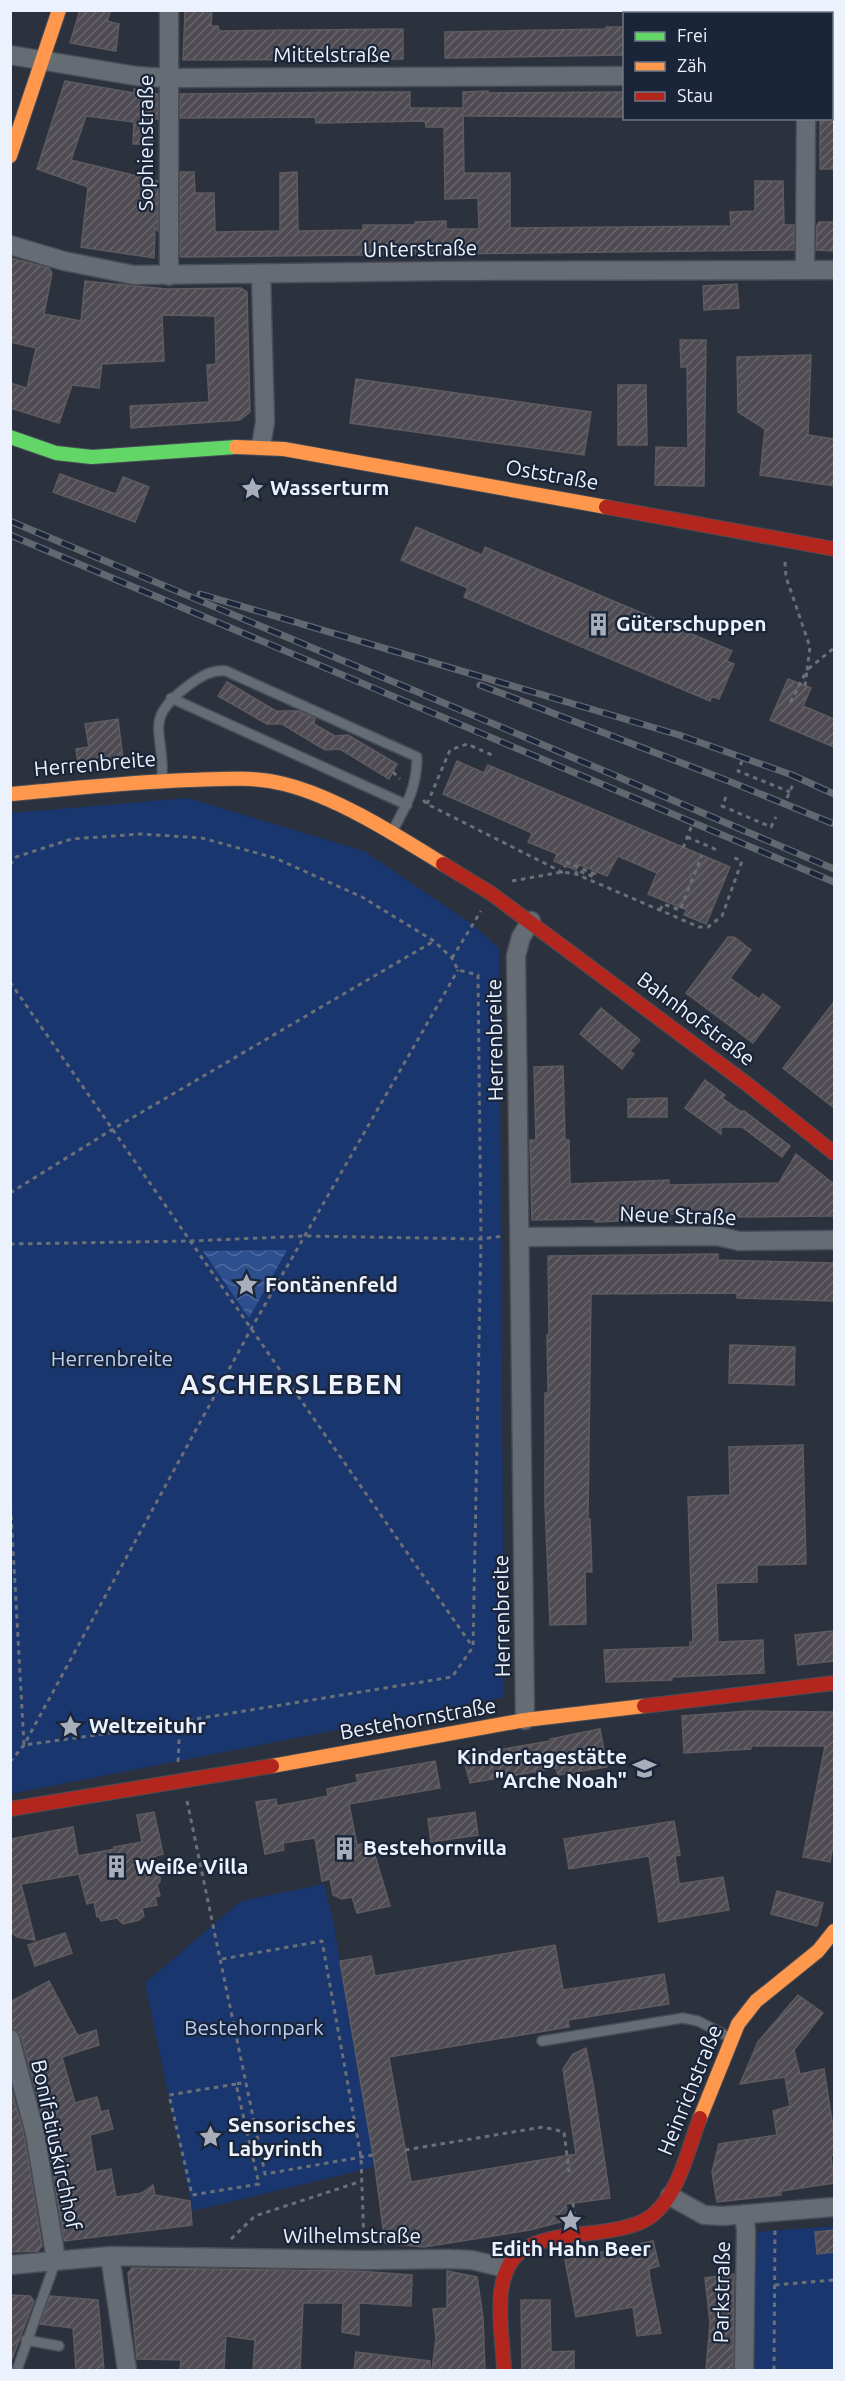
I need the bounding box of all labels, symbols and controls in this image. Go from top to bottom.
legend [623,12,833,120]
text: Frei [677,25,707,45]
street label: Mittelstraße [273,42,391,66]
text: Zäh [677,55,707,75]
street label: Sophienstraße [133,75,157,211]
text: Stau [677,85,713,105]
street label: Unterstraße [363,235,477,261]
street label: Oststraße [504,454,601,494]
place icon: Wasserturm [239,475,265,501]
place label: Wasserturm [270,475,389,499]
building icon: Güterschuppen [585,611,611,637]
place label: Güterschuppen [616,611,767,635]
street label: Herrenbreite [33,746,157,780]
street label: Bahnhofstraße [633,966,760,1070]
street label: Herrenbreite [481,979,507,1101]
street label: Neue Straße [619,1201,737,1229]
place icon: Fontänenfeld [234,1272,260,1298]
place label: Fontänenfeld [265,1272,398,1296]
park label: Herrenbreite [51,1346,173,1370]
district label: ASCHERSLEBEN [180,1369,404,1399]
street label: Herrenbreite [488,1555,514,1677]
street label: Bestehornstraße [338,1692,498,1744]
place icon: Weltzeituhr [58,1713,84,1739]
place label: Weltzeituhr [89,1713,206,1737]
place label: Kindertagestätte "Arche Noah" [457,1744,627,1792]
school or university icon: Kindertagestätte "Arche Noah" [632,1756,658,1782]
building icon: Bestehornvilla [332,1835,358,1861]
place label: Bestehornvilla [363,1835,507,1859]
building icon: Weiße Villa [104,1854,130,1880]
place label: Weiße Villa [135,1854,248,1878]
park label: Bestehornpark [184,2015,324,2039]
street label: Heinrichstraße [652,2021,726,2158]
street label: Bonifatiuskirchhof [27,2057,87,2233]
place label: Sensorisches Labyrinth [228,2112,356,2160]
place icon: Sensorisches Labyrinth [197,2124,223,2150]
place icon: Edith Hahn Beer [558,2208,584,2234]
street label: Wilhelmstraße [283,2223,421,2247]
place label: Edith Hahn Beer [491,2236,651,2260]
street label: Parkstraße [708,2241,734,2343]

